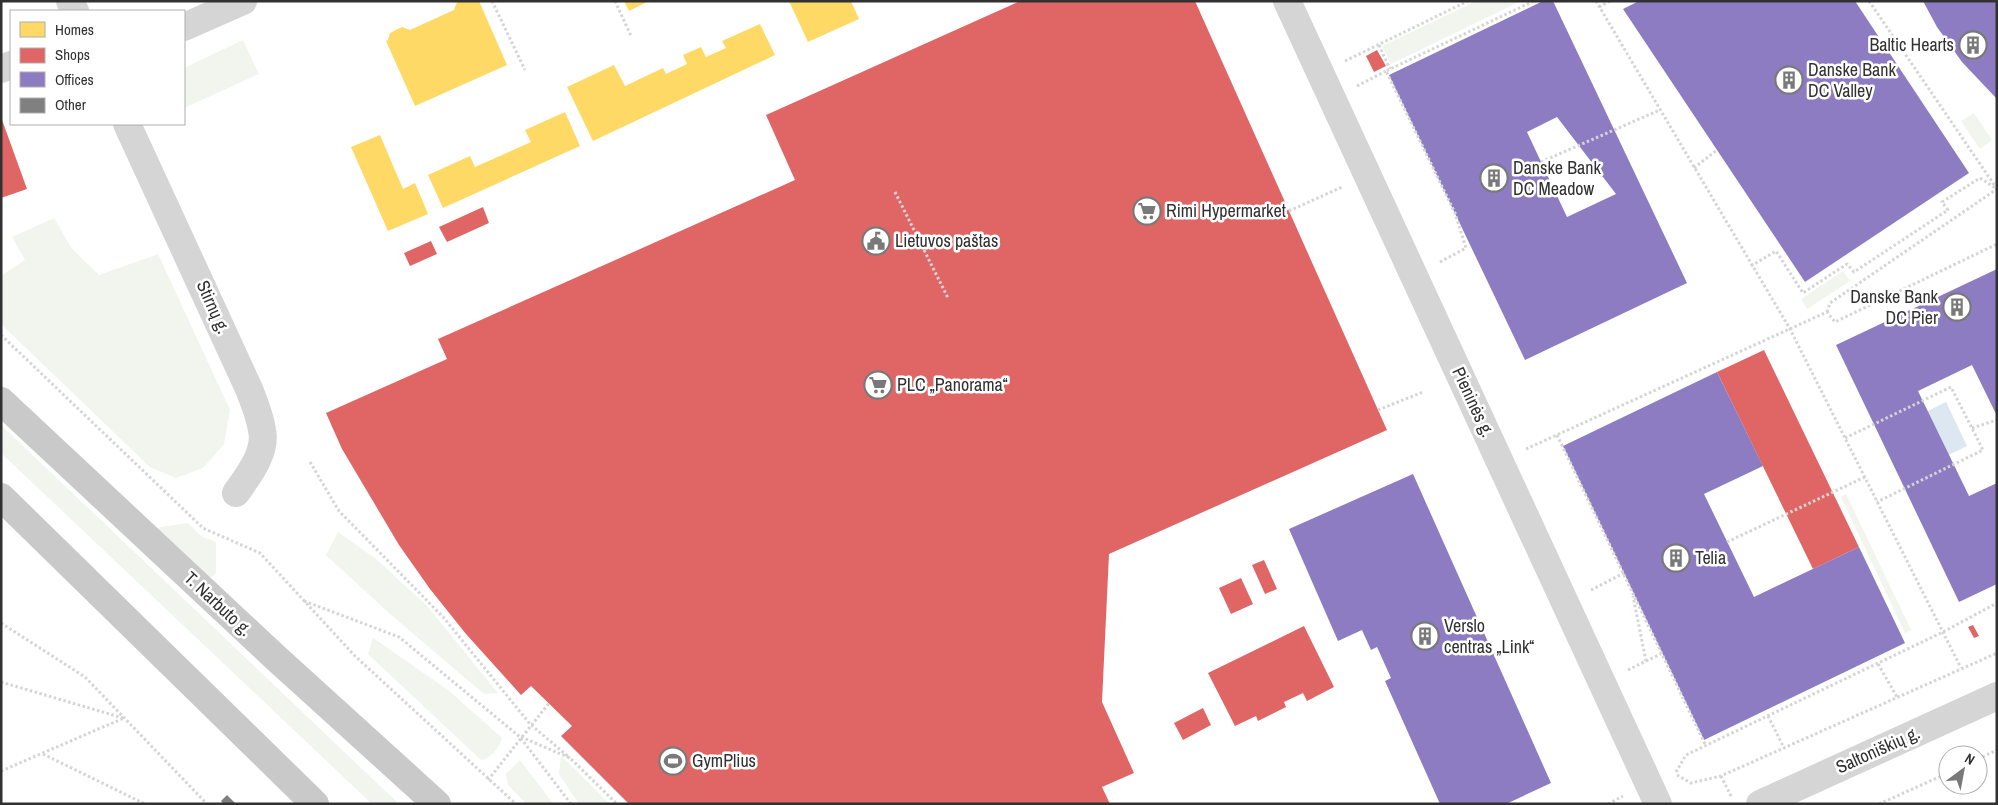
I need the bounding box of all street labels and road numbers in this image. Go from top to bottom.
street label: Stirnų g. [191,276,236,337]
street label: Pieninės g. [1446,363,1501,441]
street label: T. Narbuto g. [179,566,258,642]
street label: Saltoniškių g. [1832,720,1924,779]

